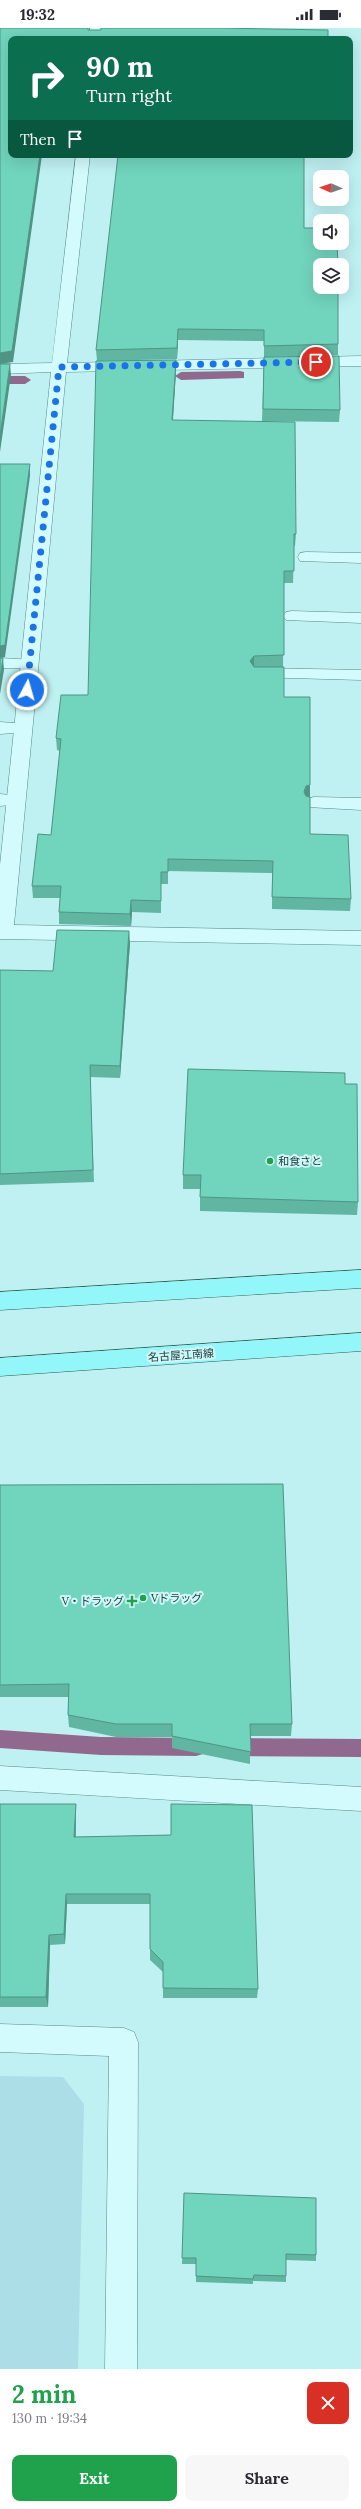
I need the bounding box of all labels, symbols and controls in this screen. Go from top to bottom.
text: 19:32 [20,5,55,24]
text: 90 m [86,49,153,85]
icon: right [20,52,72,104]
text: Turn right [86,84,172,107]
icon: arrive [64,128,86,150]
text: Then [20,130,56,149]
north arrow [313,170,349,206]
map controls [313,170,349,294]
button: sound [313,214,349,250]
button: layers [313,258,349,294]
pin [299,345,333,379]
icon: arrive [305,351,327,373]
position arrow [6,669,48,711]
place label: 和食さと [278,1154,322,1168]
marker: 和食さと [265,1156,275,1166]
street label: 名古屋江南線 [148,1346,214,1364]
place label: Vドラッグ [150,1591,202,1605]
marker: Vドラッグ [138,1593,148,1603]
place label: V・ドラッグ [61,1594,124,1608]
marker: V・ドラッグ [127,1596,137,1606]
text: 2 min [12,2379,76,2410]
button: close [307,2382,349,2424]
text: 130 m · 19:34 [12,2410,87,2427]
button: Exit [12,2455,177,2501]
button: Share [185,2455,349,2501]

